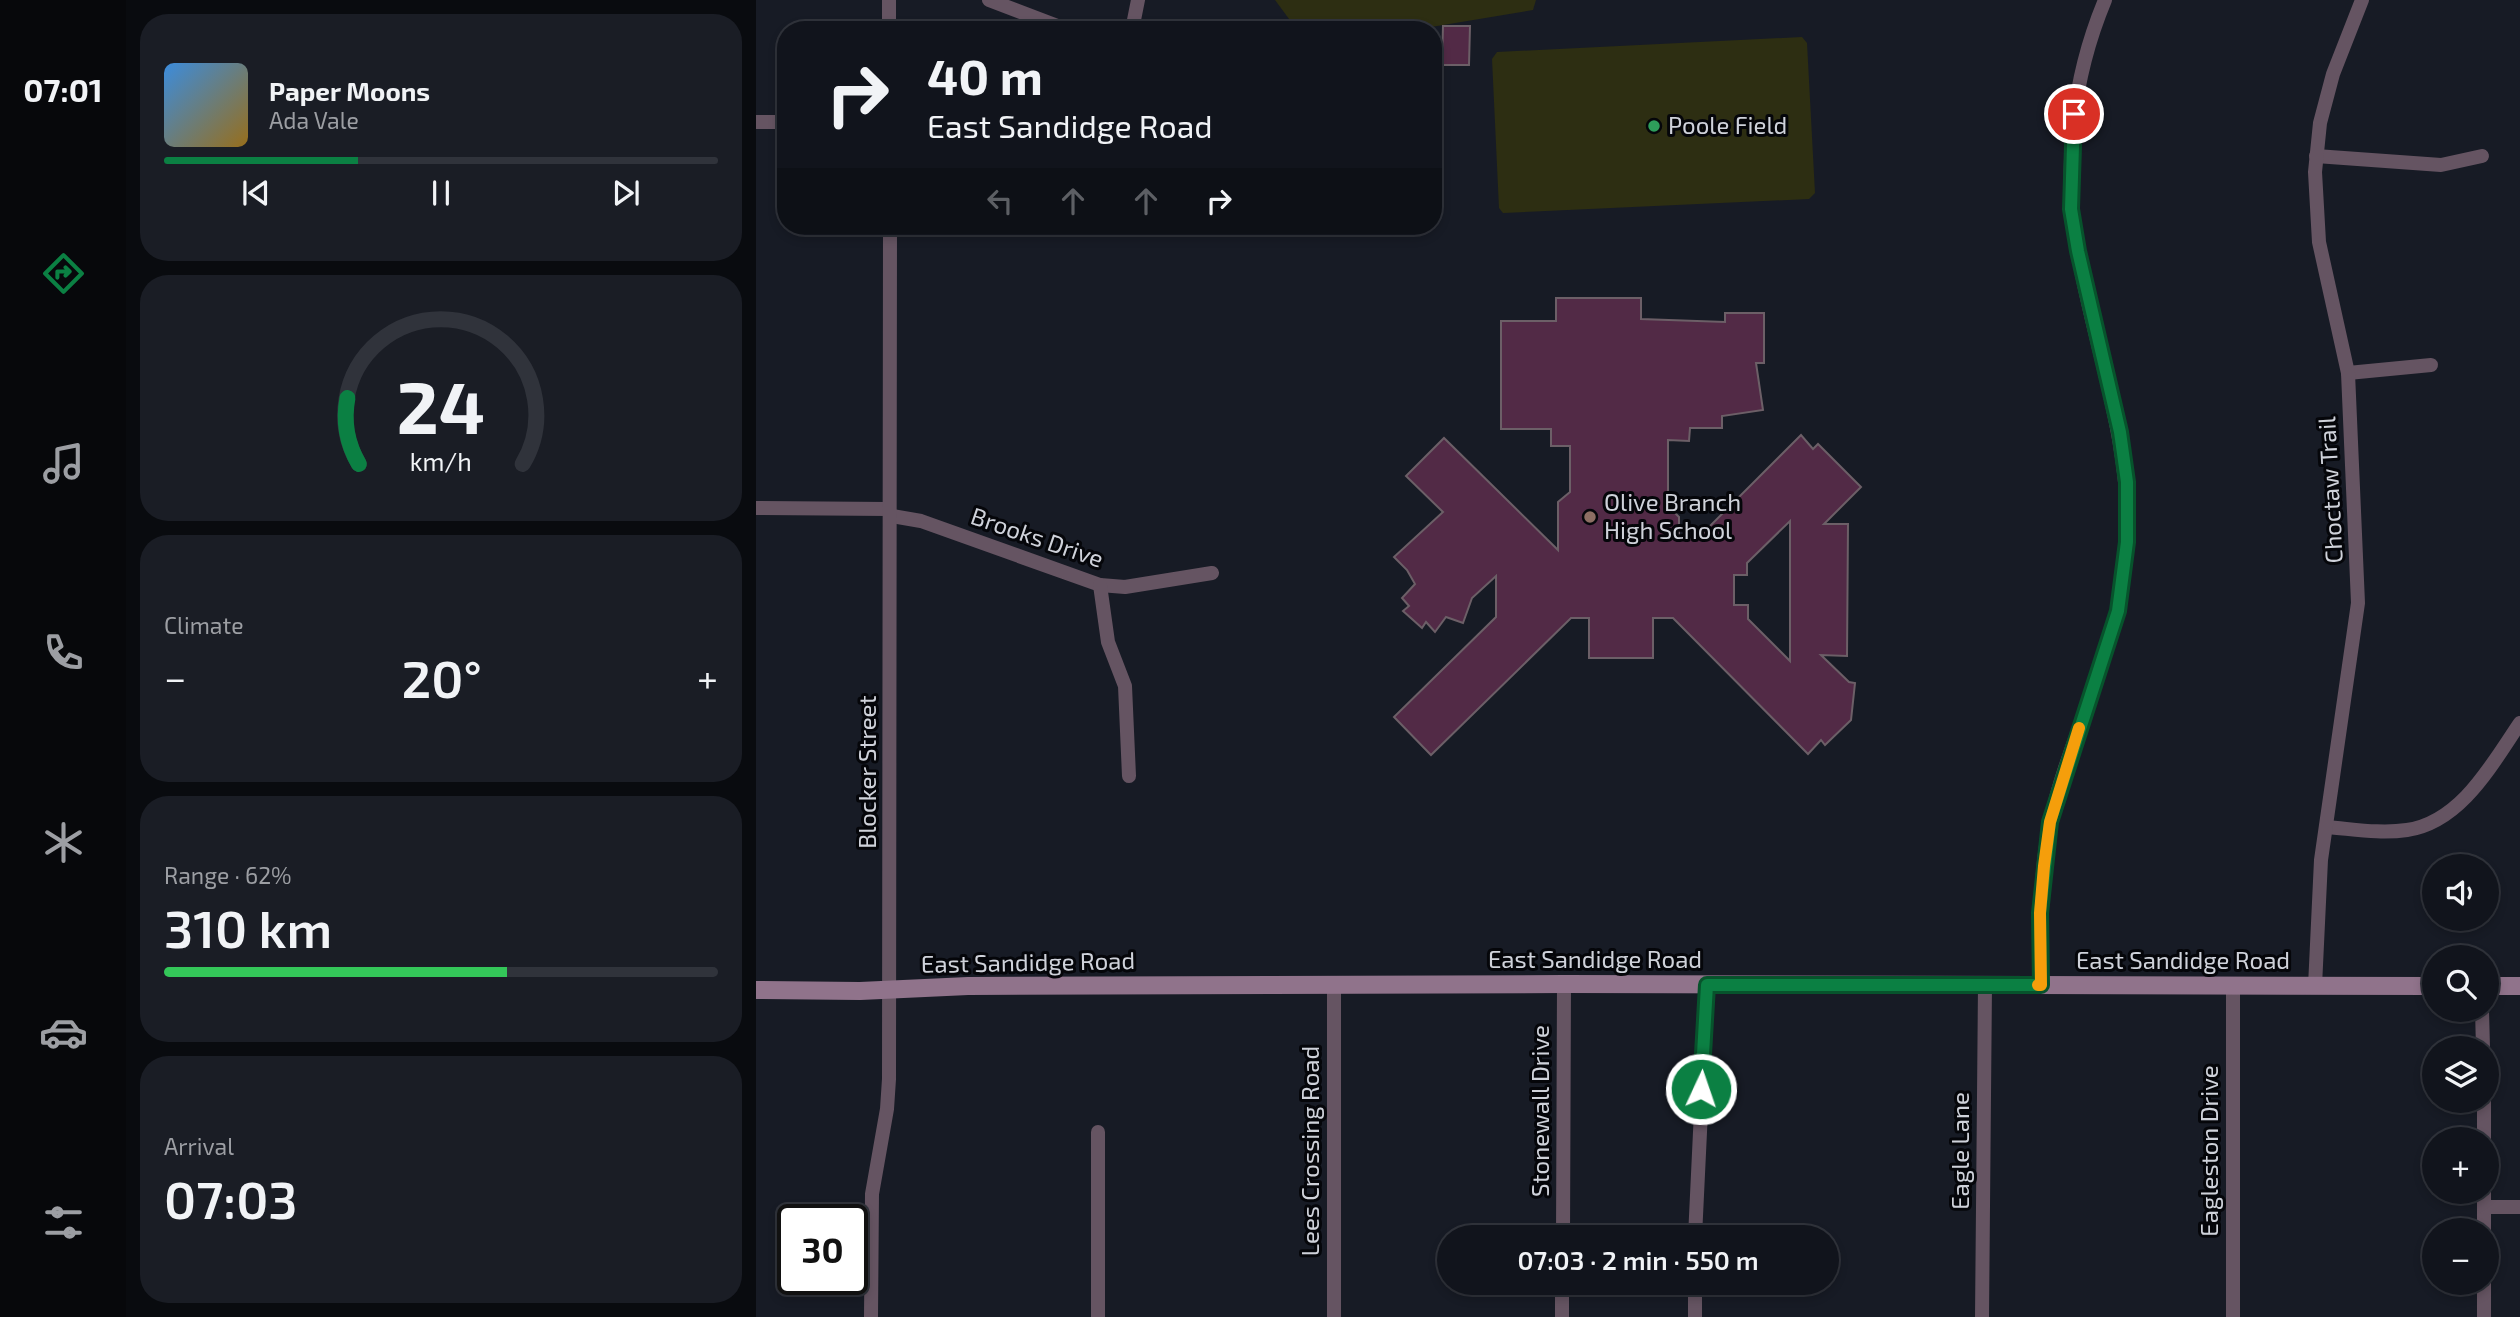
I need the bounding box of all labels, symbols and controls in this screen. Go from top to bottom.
text: 40 m [927,46,1043,105]
icon: right [812,49,903,140]
text: 07:01 [23,70,103,108]
text: Paper Moons [269,75,430,106]
pin [2044,84,2104,144]
icon: arrive [2055,95,2093,133]
text: Ada Vale [269,106,359,134]
text: East Sandidge Road [927,106,1213,144]
place label: Poole Field [1668,110,1787,139]
marker: Poole Field [1646,118,1662,134]
icon: previous [237,174,275,212]
icon: pause [422,174,460,212]
icon: next [607,174,645,212]
icon: left [981,182,1019,220]
icon: ahead [1054,182,1092,220]
icon: ahead [1127,182,1165,220]
icon: right [1200,182,1238,220]
icon: directions [39,249,88,298]
text: 24 [397,361,485,449]
street label: Choctaw Trail [2311,416,2348,564]
icon: music [39,439,88,488]
text: km/h [410,446,472,476]
place label: Olive Branch High School [1604,487,1741,544]
street label: Brooks Drive [967,500,1108,573]
marker: Olive Branch High School [1582,509,1598,525]
text: Climate [164,611,244,639]
icon: phone [39,628,88,677]
text: 20° [401,646,482,708]
text: − [164,654,186,700]
text: + [697,654,718,700]
street label: Blocker Street [852,695,881,849]
icon: climate [39,818,88,867]
map controls [2422,854,2499,1295]
button: sound [2422,854,2499,931]
text: Range · 62% [164,861,292,889]
text: 310 km [164,896,332,958]
street label: East Sandidge Road [1488,944,1702,973]
street label: East Sandidge Road [921,945,1135,978]
street label: East Sandidge Road [2076,945,2290,974]
button: search [2422,945,2499,1022]
icon: car [39,1008,88,1057]
street label: Stonewall Drive [1525,1025,1554,1197]
button: layers [2422,1036,2499,1113]
street label: Lees Crossing Road [1295,1046,1324,1256]
position arrow [1664,1052,1738,1126]
street label: Eagleston Drive [2194,1065,2223,1237]
street label: Eagle Lane [1945,1092,1974,1210]
button: + [2422,1127,2499,1204]
text: Arrival [164,1132,234,1160]
text: 07:03 [164,1167,298,1229]
icon: filters [39,1198,88,1247]
speed limit sign: 30 [777,1204,868,1295]
button: − [2422,1218,2499,1295]
text: 07:03 · 2 min · 550 m [1518,1244,1758,1275]

